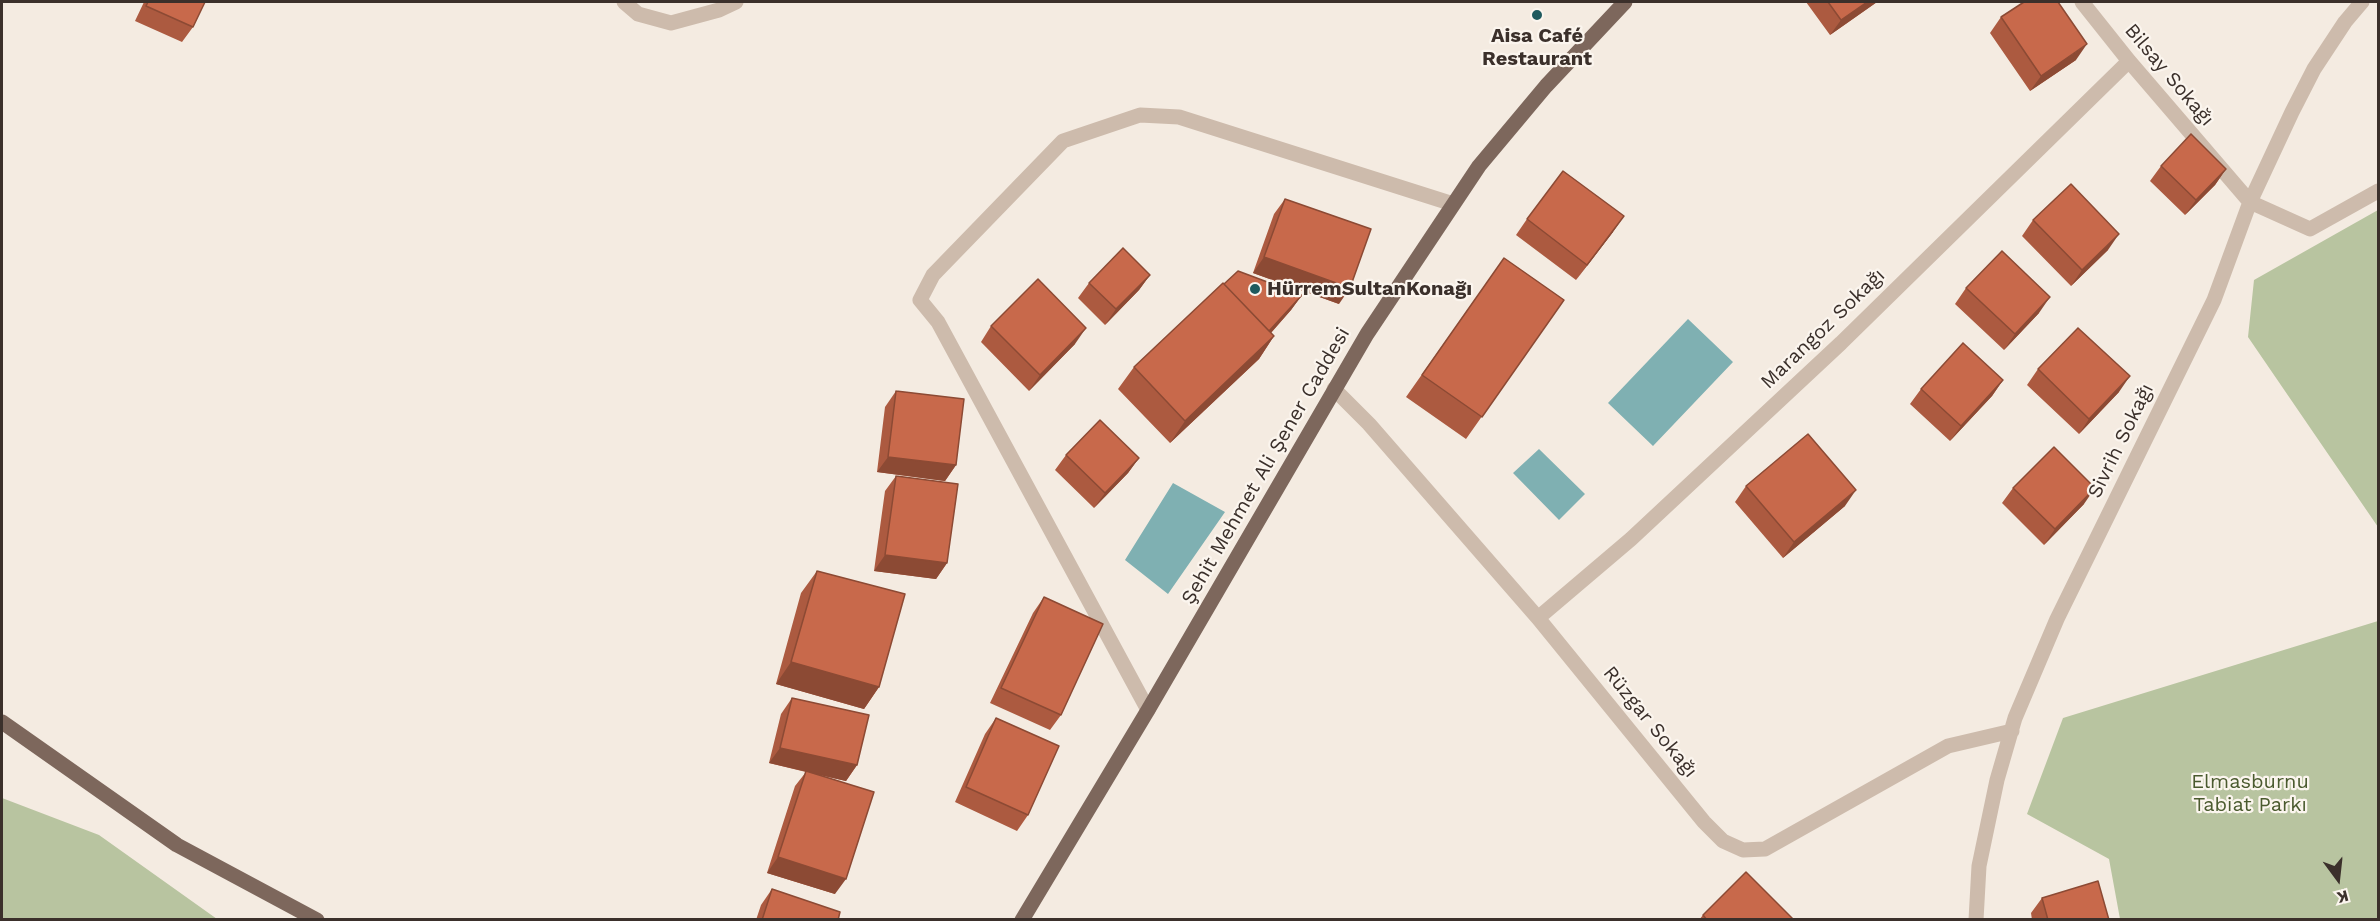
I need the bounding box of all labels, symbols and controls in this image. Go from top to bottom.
marker: Aisa Café Restaurant [1530,8,1544,22]
street label: Bilsay Sokağı [2119,19,2219,131]
place label: Aisa Café Restaurant [1482,24,1592,71]
street label: Marangoz Sokağı [1756,264,1890,394]
place label: HürremSultanKonağı [1267,277,1472,301]
marker: HürremSultanKonağı [1248,282,1262,296]
street label: Şehit Mehmet Ali Şener Caddesi [1177,323,1355,609]
street label: Sivrih Sokağı [2083,380,2159,502]
street label: Rüzgar Sokağı [1598,661,1702,783]
park label: Elmasburnu Tabiat Parkı [2191,770,2309,817]
north arrow [2308,849,2368,909]
text: K [2335,886,2351,907]

